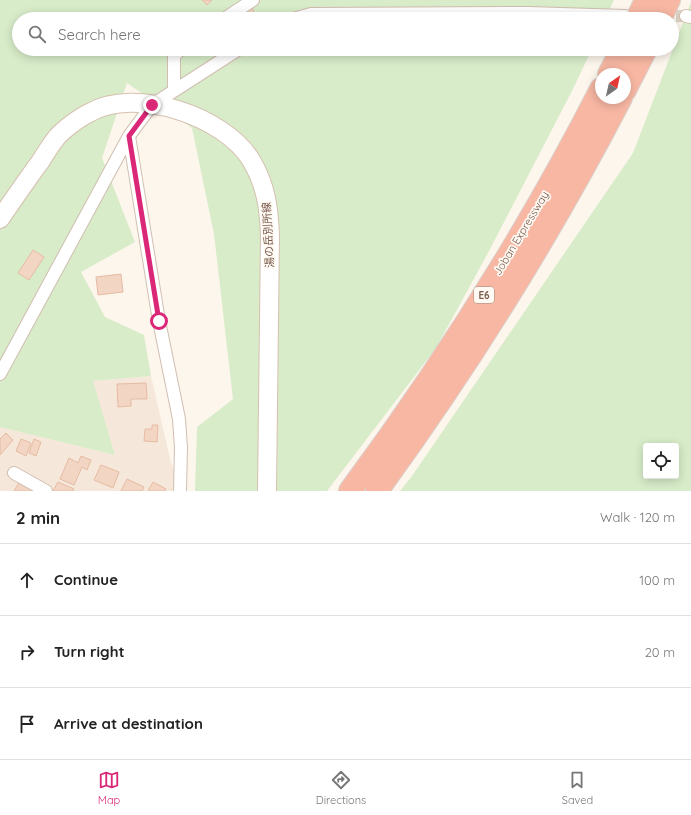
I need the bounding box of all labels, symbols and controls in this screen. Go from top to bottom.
search box [12,12,679,56]
icon: search [26,23,48,45]
text: Search here [58,25,141,44]
north arrow [595,68,631,104]
route end [143,96,161,114]
street label: Joban Expressway [490,188,552,278]
street label: 湯の岳別所線 [259,202,277,268]
road number: E6 [474,287,494,303]
route start [150,312,168,330]
map controls [643,443,679,479]
button: locate [643,443,679,479]
text: 2 min [16,507,60,528]
text: Walk · 120 m [600,509,675,525]
icon: ahead [16,569,38,591]
text: Continue [54,570,118,589]
text: 100 m [639,572,675,588]
icon: right [16,641,38,663]
text: Turn right [54,642,125,661]
text: 20 m [645,644,675,660]
icon: arrive [16,713,38,735]
text: Arrive at destination [54,714,203,733]
tab: Map [98,769,120,807]
tab: Directions [316,769,366,807]
tab: Saved [562,769,593,807]

